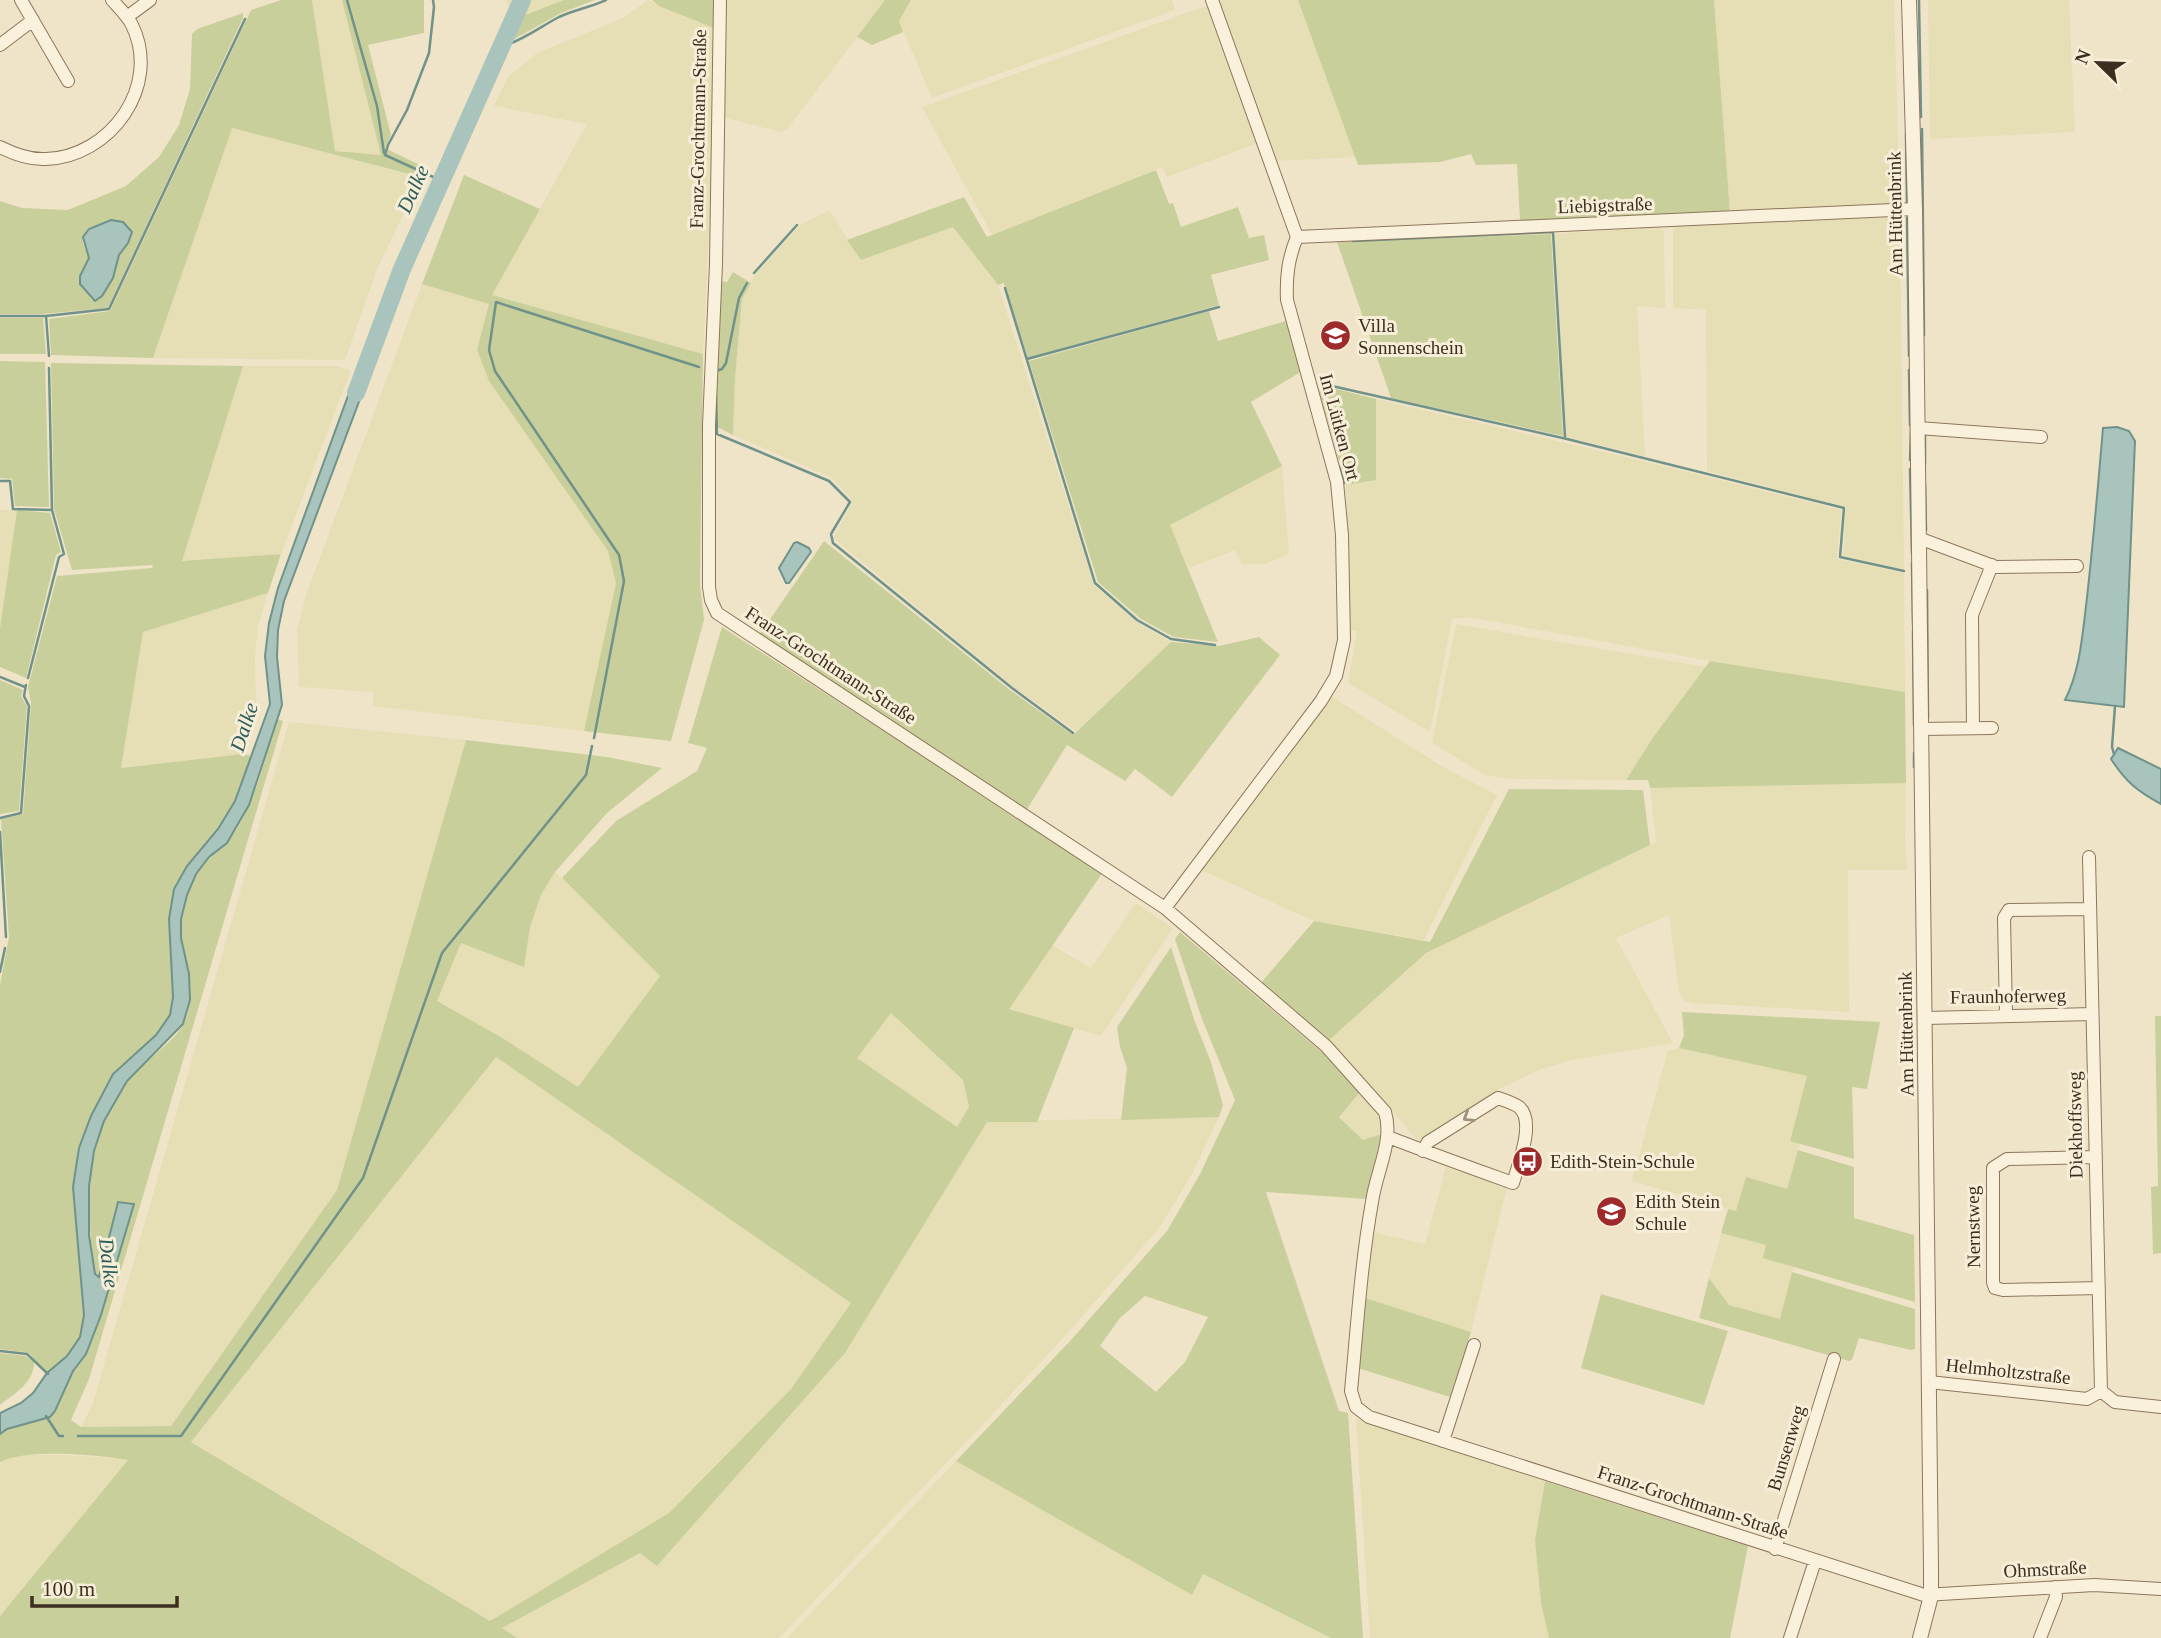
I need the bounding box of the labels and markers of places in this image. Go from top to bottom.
place label: Villa Sonnenschein [1358,315,1464,358]
school or university icon: Villa Sonnenschein [1318,319,1352,353]
bus stop icon: Edith-Stein-Schule [1510,1144,1544,1178]
place label: Edith-Stein-Schule [1550,1151,1695,1172]
place label: Edith Stein Schule [1635,1191,1720,1234]
school or university icon: Edith Stein Schule [1595,1195,1629,1229]

